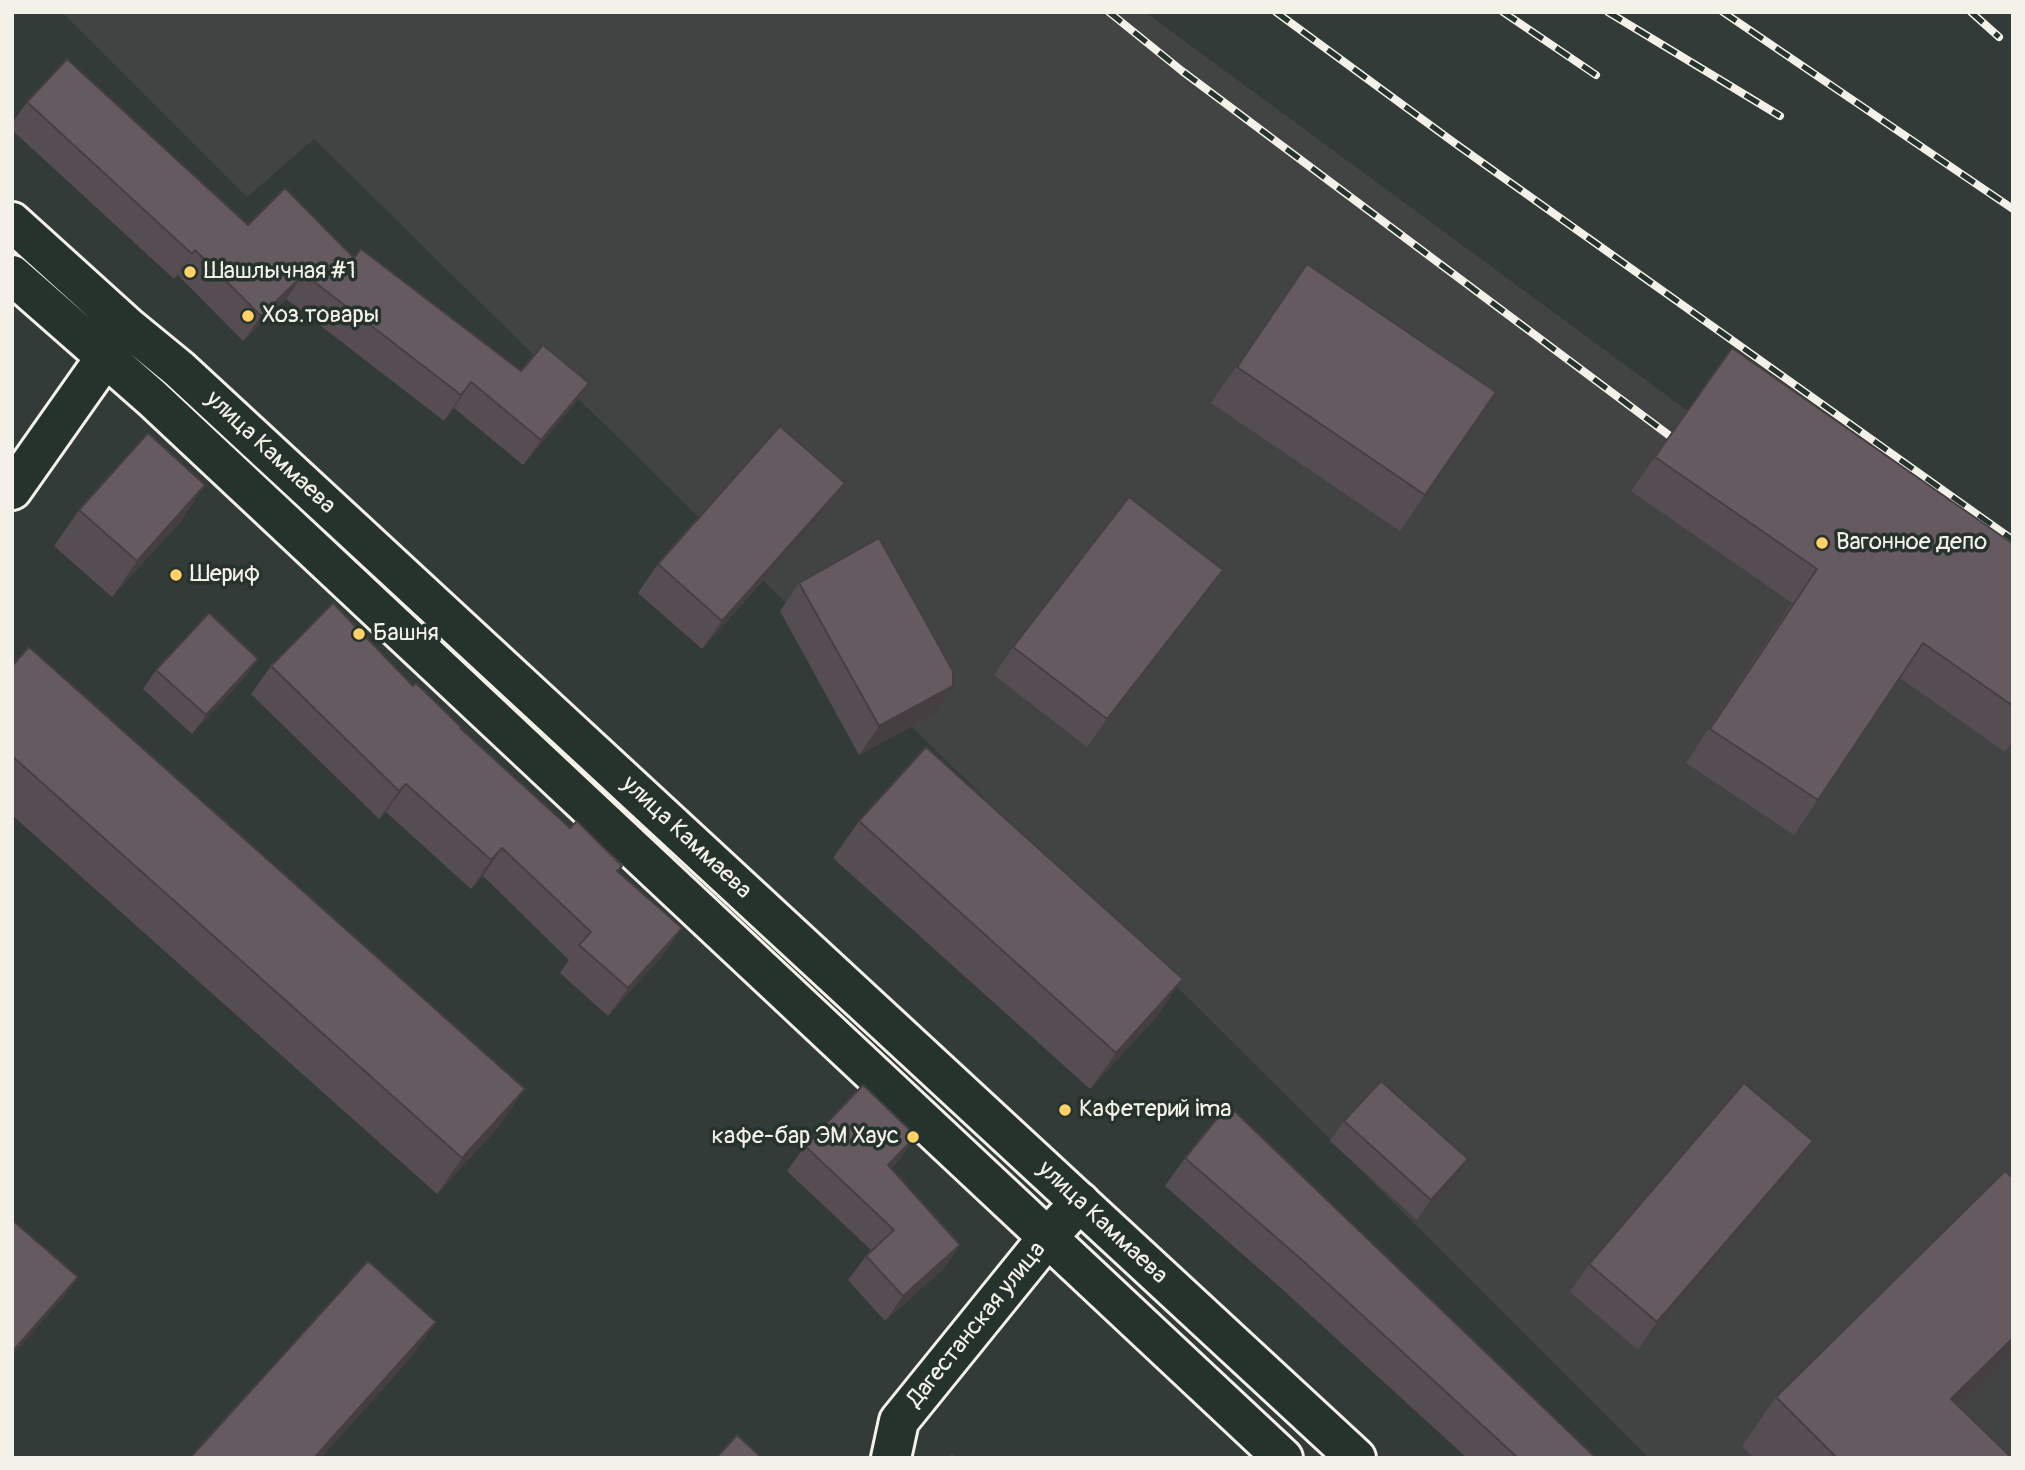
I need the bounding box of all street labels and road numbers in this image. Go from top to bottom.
street label: улица Каммаева [199,385,341,521]
street label: улица Каммаева [615,770,757,906]
street label: улица Каммаева [1031,1155,1173,1291]
street label: Дагестанская улица [901,1237,1053,1413]

